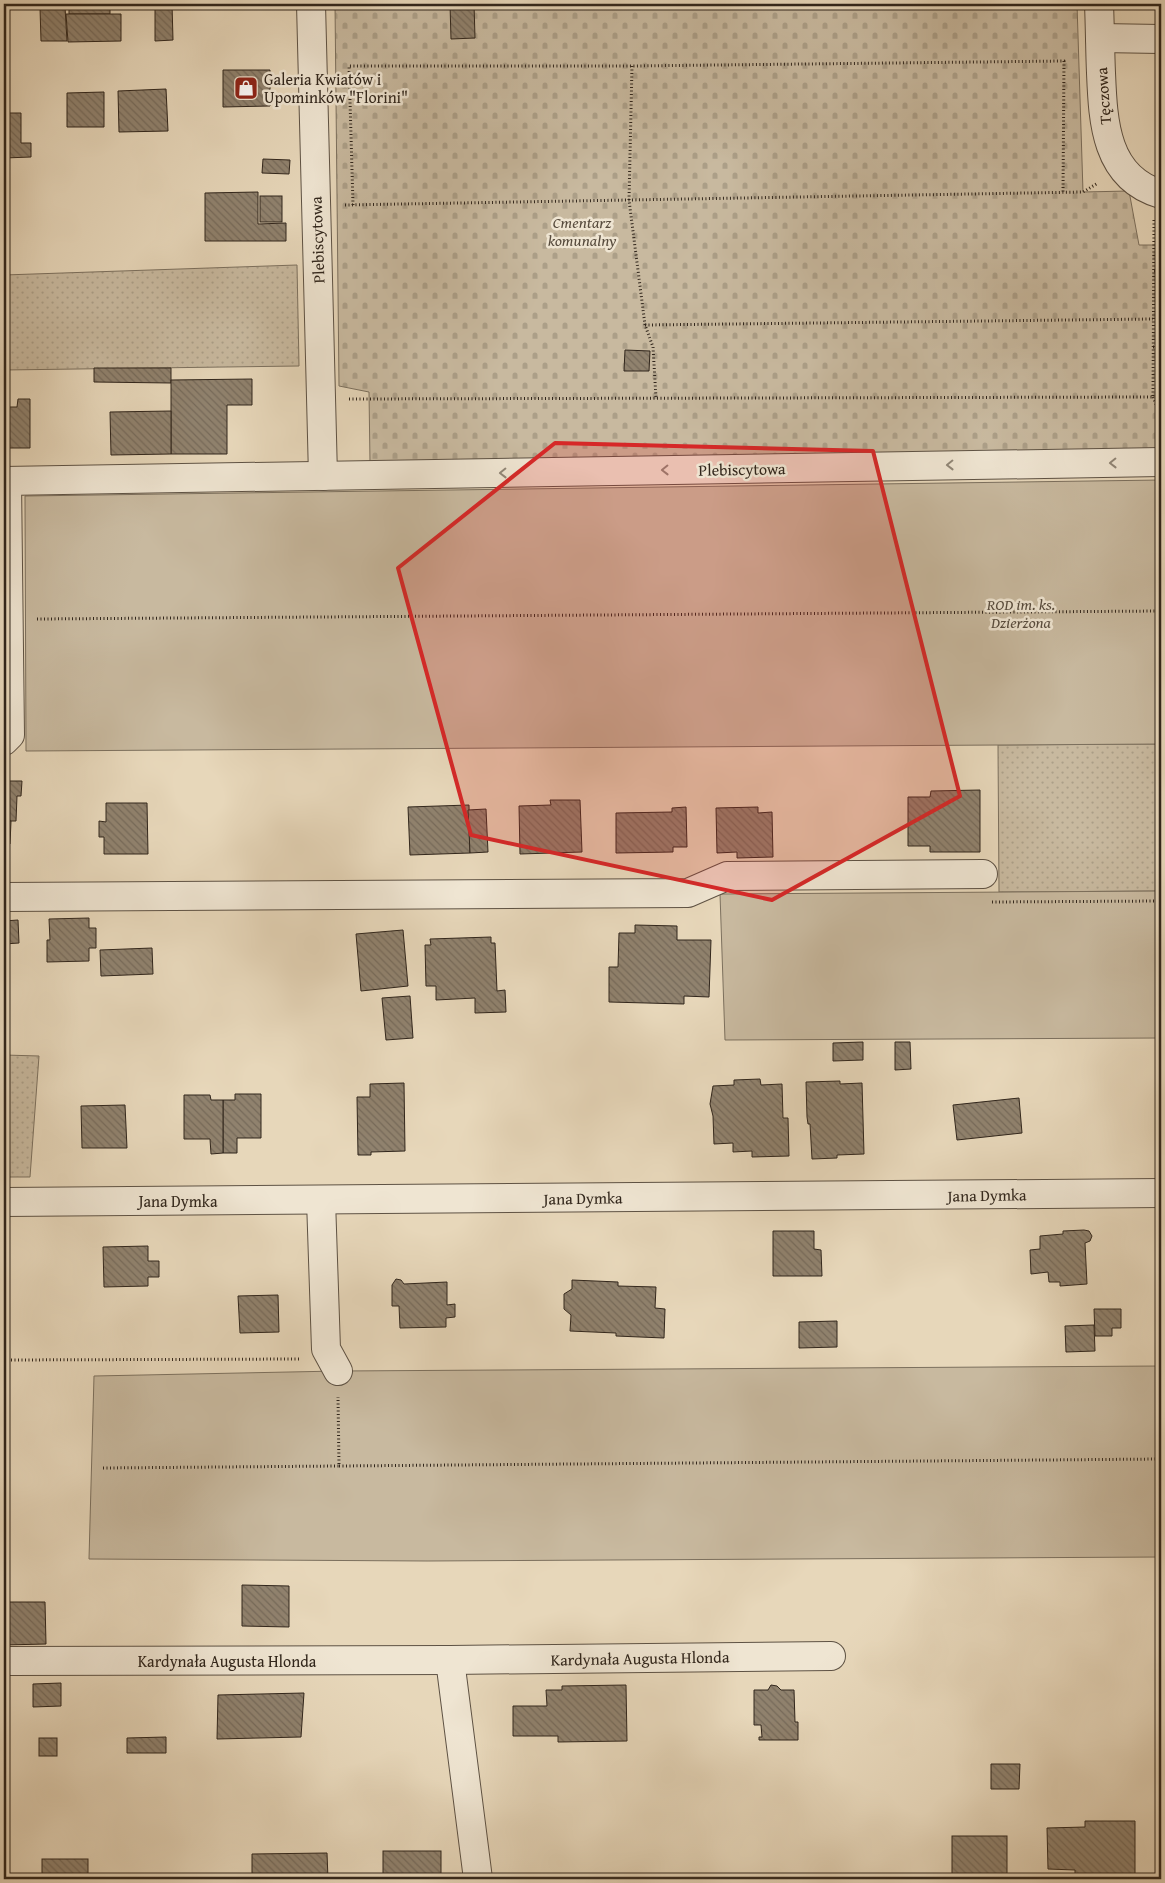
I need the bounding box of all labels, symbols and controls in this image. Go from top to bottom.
street label: Tęczowa [1089,66,1117,125]
place label: Galeria Kwiatów i Upominków "Florini" [264,67,408,109]
shop icon: Galeria Kwiatów i Upominków "Florini" [233,75,259,101]
street label: Plebiscytowa [303,196,331,284]
park label: Cmentarz komunalny [548,210,617,252]
street label: Plebiscytowa [698,456,786,482]
one-way arrow [1108,458,1116,468]
one-way arrow [946,460,954,471]
one-way arrow [661,465,668,475]
one-way arrow [498,468,506,478]
park label: ROD im. ks. Dzierżona [986,592,1055,634]
street label: Jana Dymka [945,1182,1027,1208]
street label: Jana Dymka [541,1185,623,1211]
street label: Jana Dymka [136,1189,218,1213]
street label: Kardynała Augusta Hlonda [550,1644,730,1672]
street label: Kardynała Augusta Hlonda [138,1649,317,1673]

